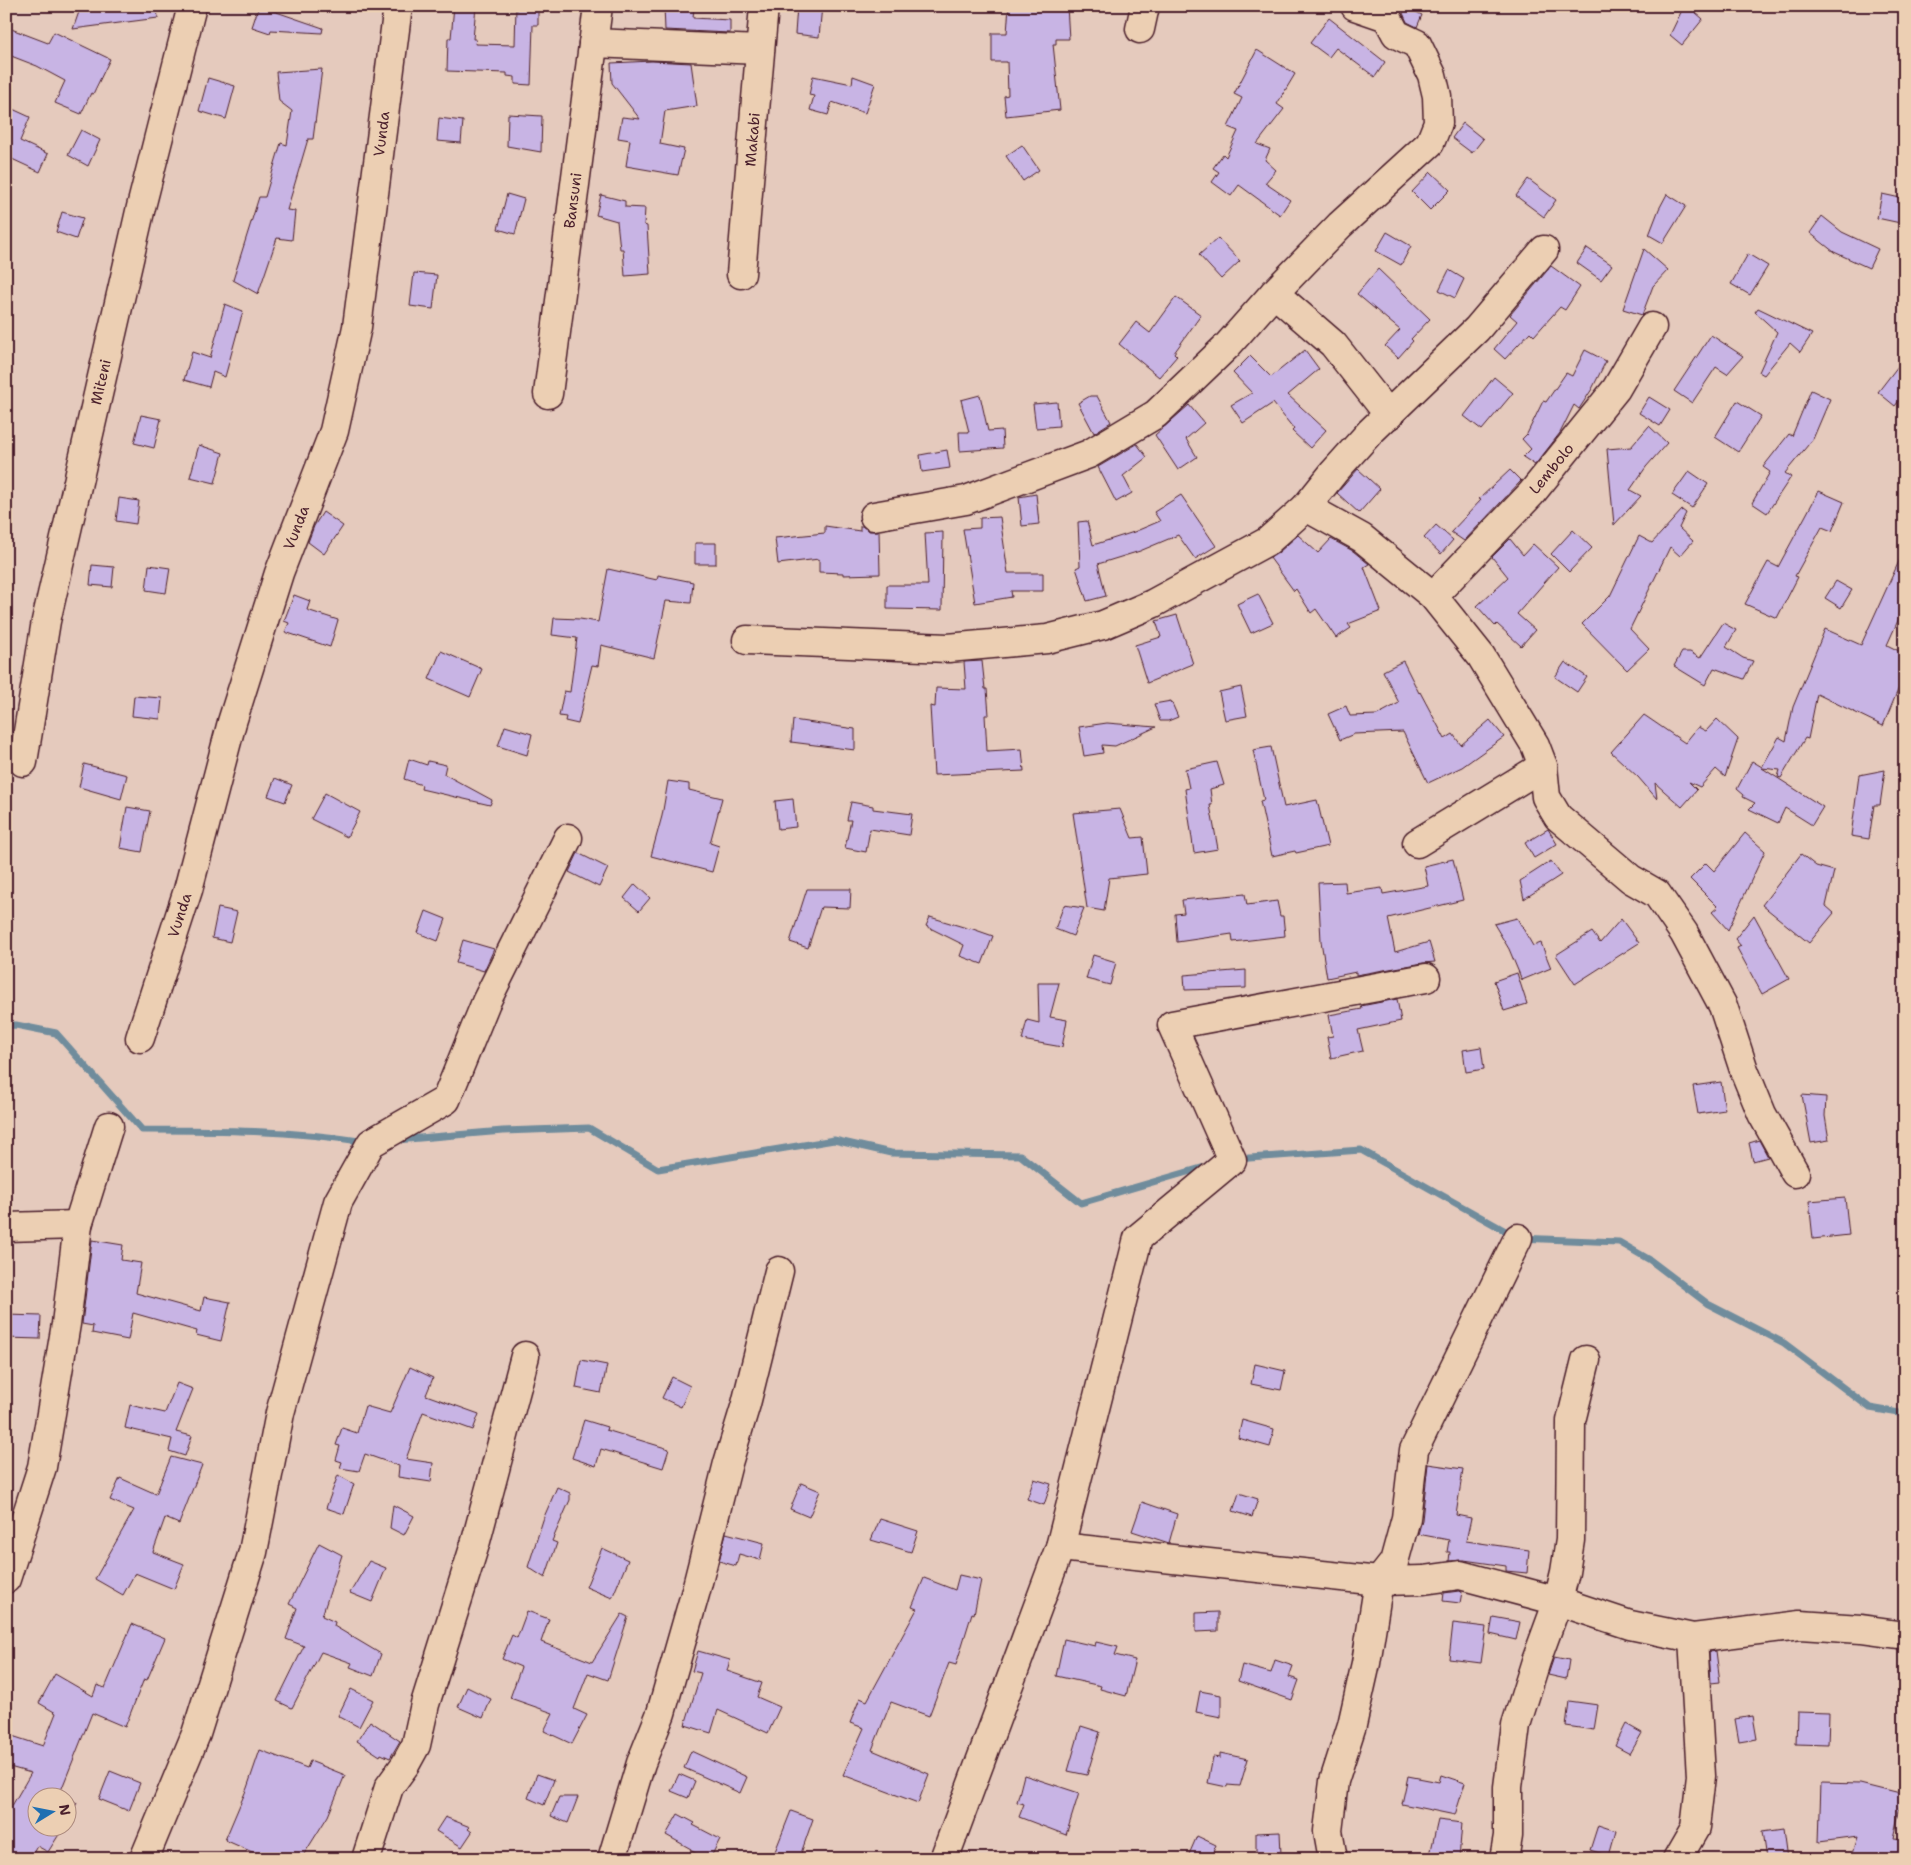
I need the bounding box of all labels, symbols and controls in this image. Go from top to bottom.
street label: Vunda [369,109,395,158]
street label: Makabi [740,112,765,167]
street label: Bansuni [559,171,586,230]
street label: Miteni [86,357,116,407]
street label: Lembolo [1525,439,1578,498]
street label: Vunda [279,502,314,553]
street label: Vunda [163,890,197,940]
north arrow [28,1788,78,1838]
text: N [55,1803,75,1817]

